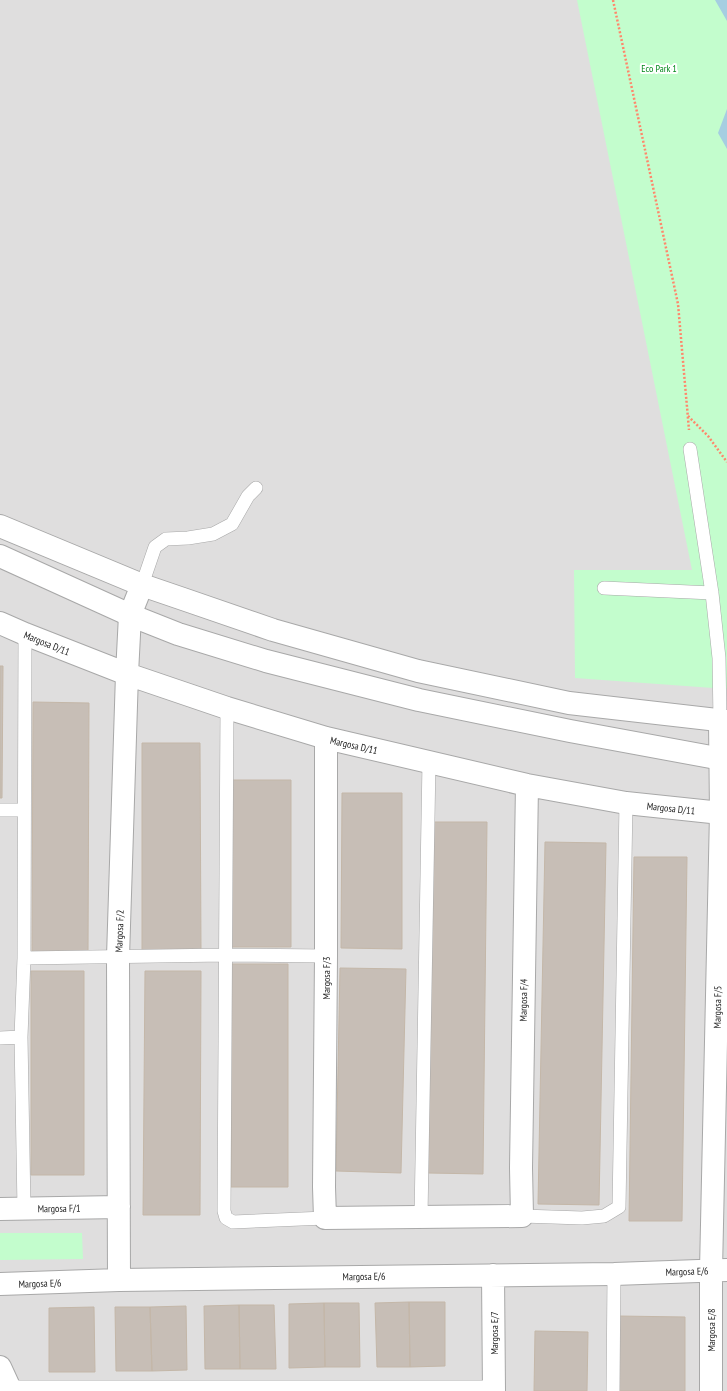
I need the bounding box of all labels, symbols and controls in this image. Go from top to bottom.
park label: Eco Park 1 [641,62,677,75]
street label: Margosa D/11 [22,628,72,659]
street label: Margosa D/11 [329,734,379,757]
street label: Margosa D/11 [646,800,696,817]
street label: Margosa F/2 [112,909,127,953]
street label: Margosa F/3 [320,957,333,999]
street label: Margosa F/4 [517,978,530,1022]
street label: Margosa F/5 [711,985,724,1029]
street label: Margosa F/1 [37,1202,81,1215]
street label: Margosa E/6 [665,1264,709,1279]
street label: Margosa E/6 [342,1270,386,1283]
street label: Margosa E/6 [18,1276,62,1291]
street label: Margosa E/8 [705,1309,718,1352]
street label: Margosa E/7 [488,1312,501,1355]

